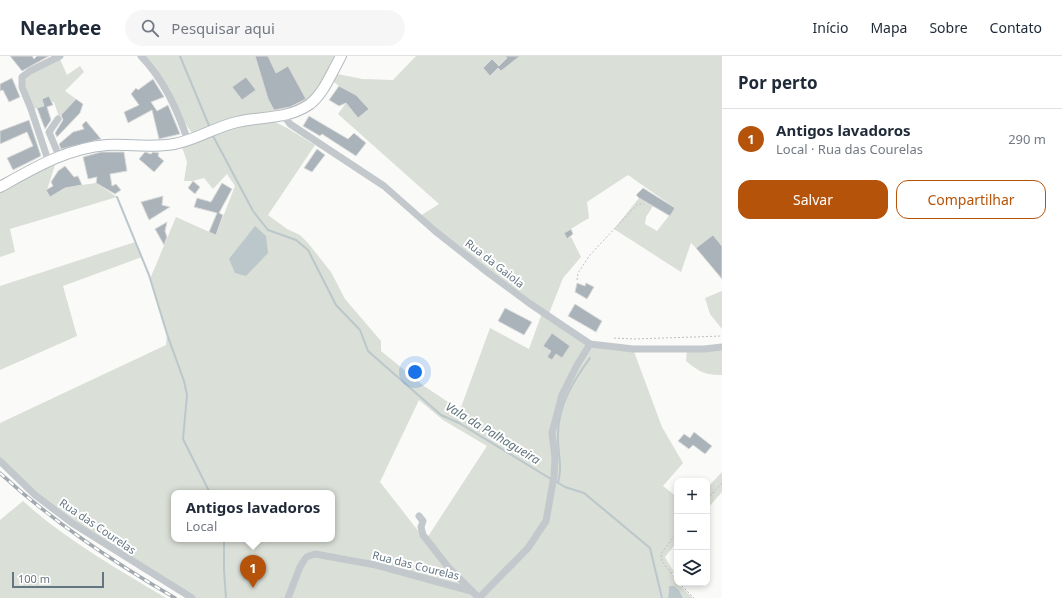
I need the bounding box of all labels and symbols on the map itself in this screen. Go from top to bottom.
street label: Rua da Gaiola [462,235,528,291]
your location [405,362,425,382]
water label: Vala da Palhagueira [442,398,544,468]
street label: Rua das Courelas [57,495,139,557]
street label: Rua das Courelas [371,547,461,583]
pin: 1 [240,555,266,588]
scale bar [12,570,104,589]

